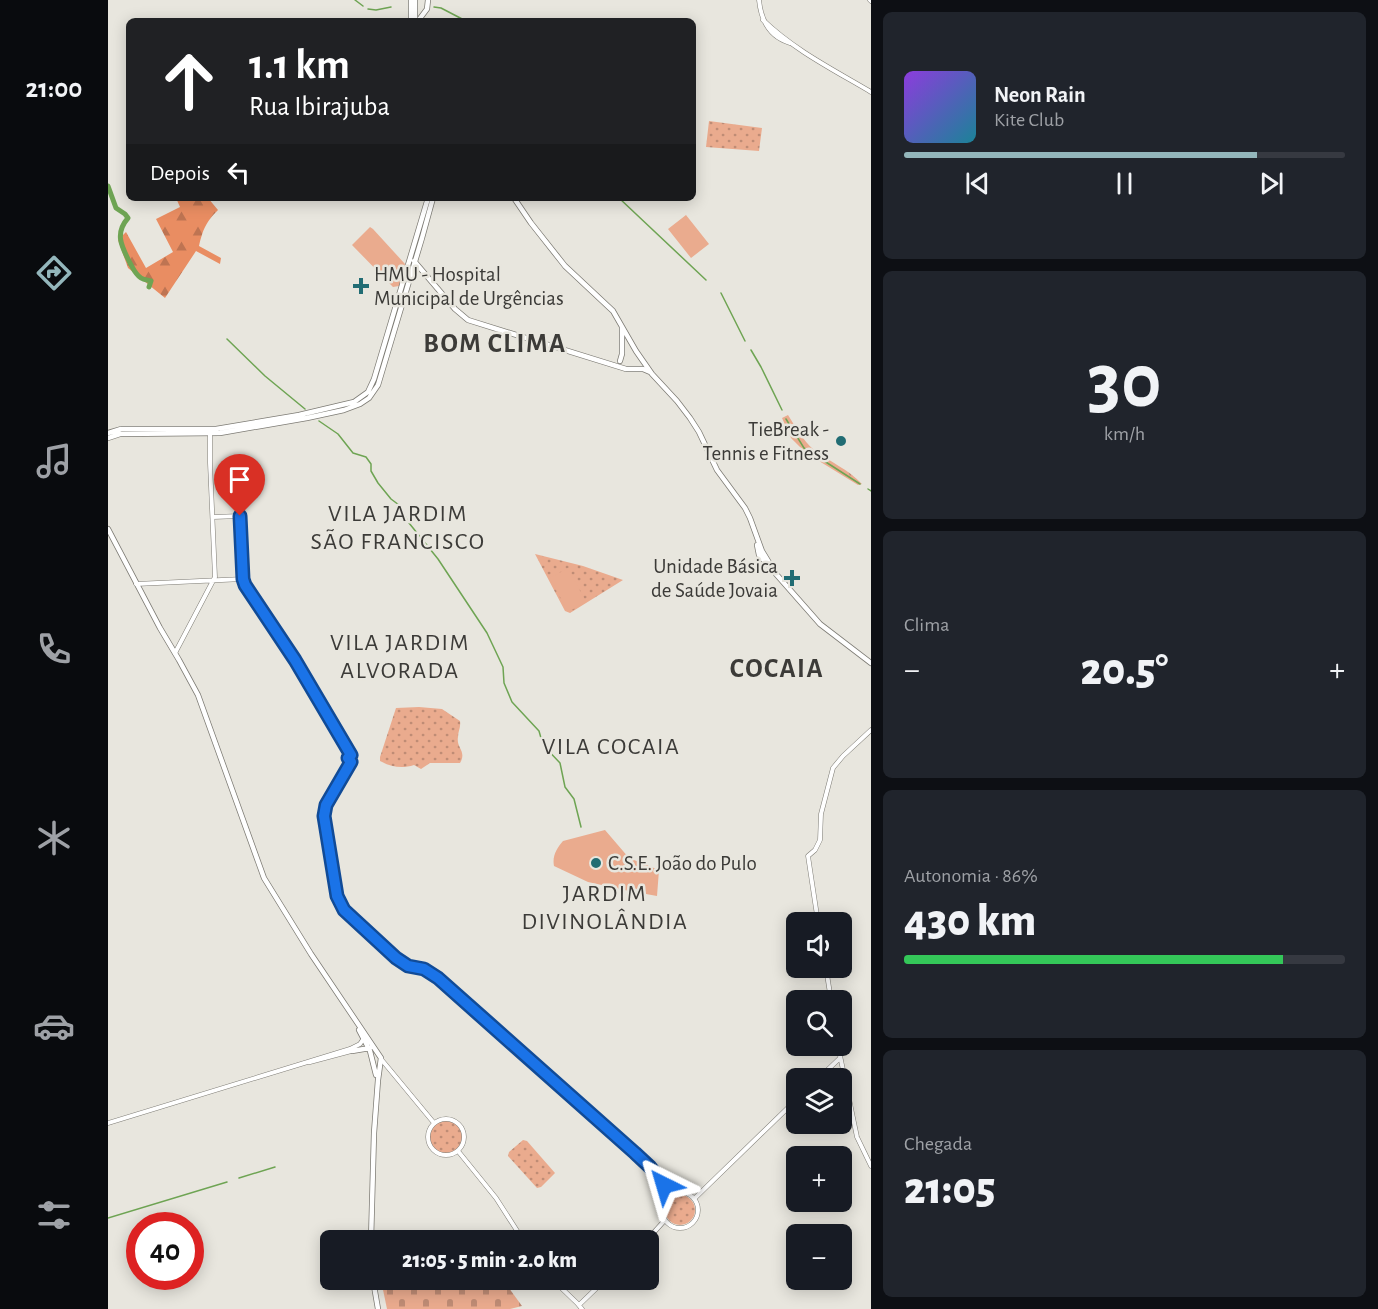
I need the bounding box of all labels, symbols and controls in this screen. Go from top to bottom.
icon: ahead [150,42,228,120]
text: 1.1 km [249,44,350,86]
text: 21:00 [26,75,82,102]
text: Neon Rain [994,84,1086,106]
text: Rua Ibirajuba [249,93,390,120]
text: Kite Club [994,110,1064,130]
icon: left [222,156,255,189]
text: Depois [150,162,210,184]
icon: previous [961,167,994,200]
icon: pause [1108,167,1141,200]
icon: next [1255,167,1288,200]
icon: directions [33,252,75,294]
place label: HMU - Hospital Municipal de Urgências [374,264,564,309]
marker: HMU - Hospital Municipal de Urgências [352,277,370,295]
district label: BOM CLIMA [423,330,567,357]
text: 30 [1087,344,1162,422]
place label: TieBreak - Tennis e Fitness [703,419,829,464]
text: km/h [1104,424,1145,444]
marker: TieBreak - Tennis e Fitness [834,434,848,448]
icon: music [33,440,75,482]
pin [214,454,265,516]
icon: arrive [223,463,256,496]
district label: VILA JARDIM SÃO FRANCISCO [310,502,486,554]
place label: Unidade Básica de Saúde Jovaia [651,556,778,601]
marker: Unidade Básica de Saúde Jovaia [783,569,801,587]
text: Clima [904,615,949,635]
icon: phone [33,628,75,670]
district label: VILA JARDIM ALVORADA [330,631,470,683]
text: 20.5° [1081,648,1168,693]
text: − [904,654,920,687]
text: + [1329,654,1345,687]
district label: COCAIA [730,655,824,682]
district label: VILA COCAIA [542,735,680,759]
icon: climate [33,817,75,859]
place label: C.S.E. João do Pulo [608,853,757,874]
marker: C.S.E. João do Pulo [589,856,603,870]
text: Autonomia · 86% [904,866,1038,886]
district label: JARDIM DIVINOLÂNDIA [522,882,688,934]
text: 430 km [904,899,1036,944]
map controls [786,912,852,1290]
button: sound [786,912,852,978]
button: search [786,990,852,1056]
icon: car [33,1005,75,1047]
button: layers [786,1068,852,1134]
text: Chegada [904,1134,972,1154]
button: + [786,1146,852,1212]
position arrow [632,1153,696,1217]
text: 21:05 [904,1167,995,1212]
icon: filters [33,1194,75,1236]
speed limit sign: 40 [126,1212,204,1290]
button: − [786,1224,852,1290]
text: 21:05 · 5 min · 2.0 km [402,1249,577,1271]

